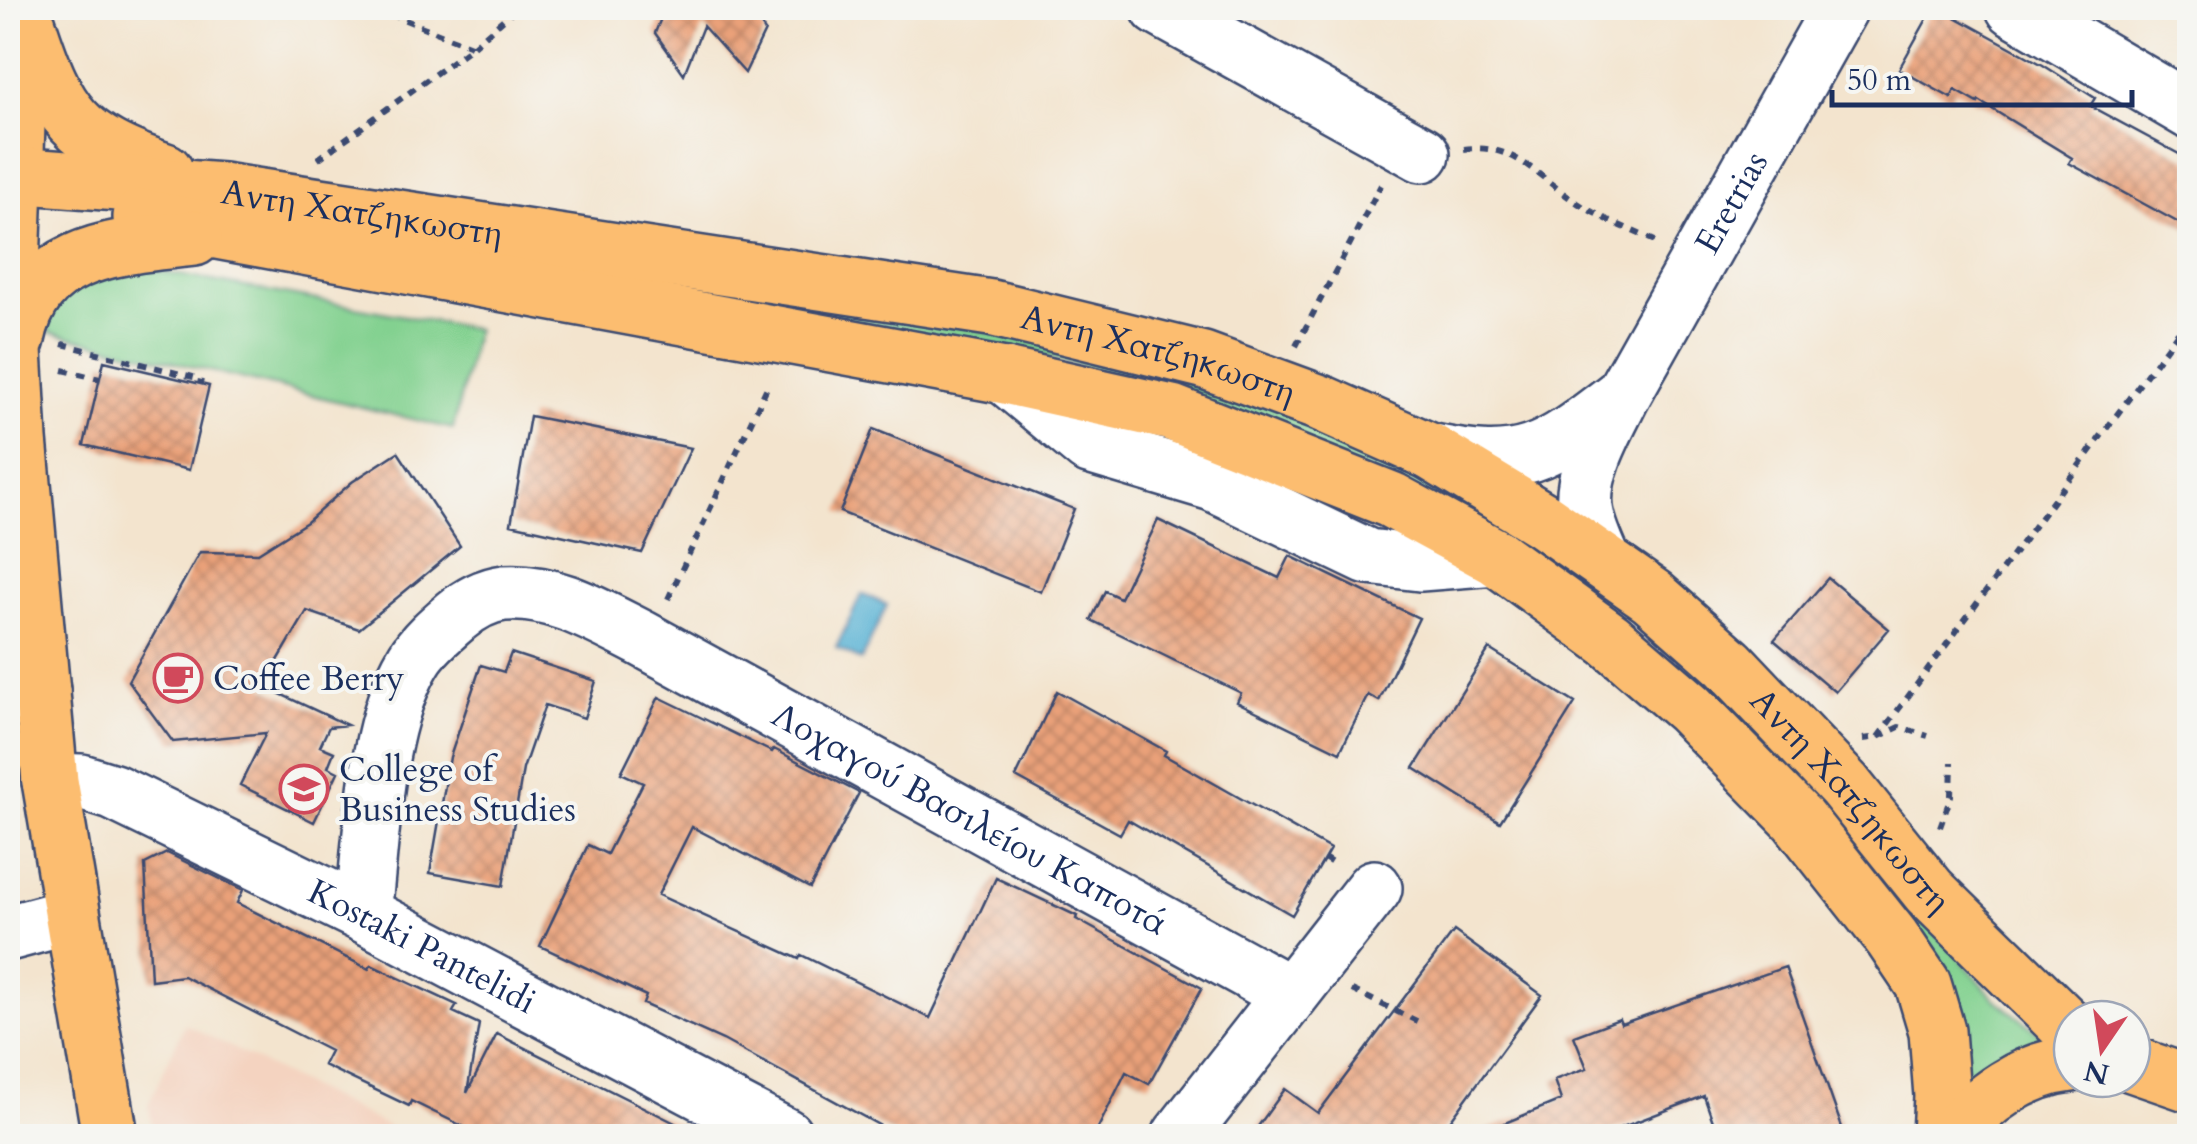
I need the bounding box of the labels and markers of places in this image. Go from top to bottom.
cafe icon: Coffee Berry [152,652,204,704]
place label: Coffee Berry [213,655,405,703]
place label: College of Business Studies [339,746,576,834]
school or university icon: College of Business Studies [278,763,330,815]

